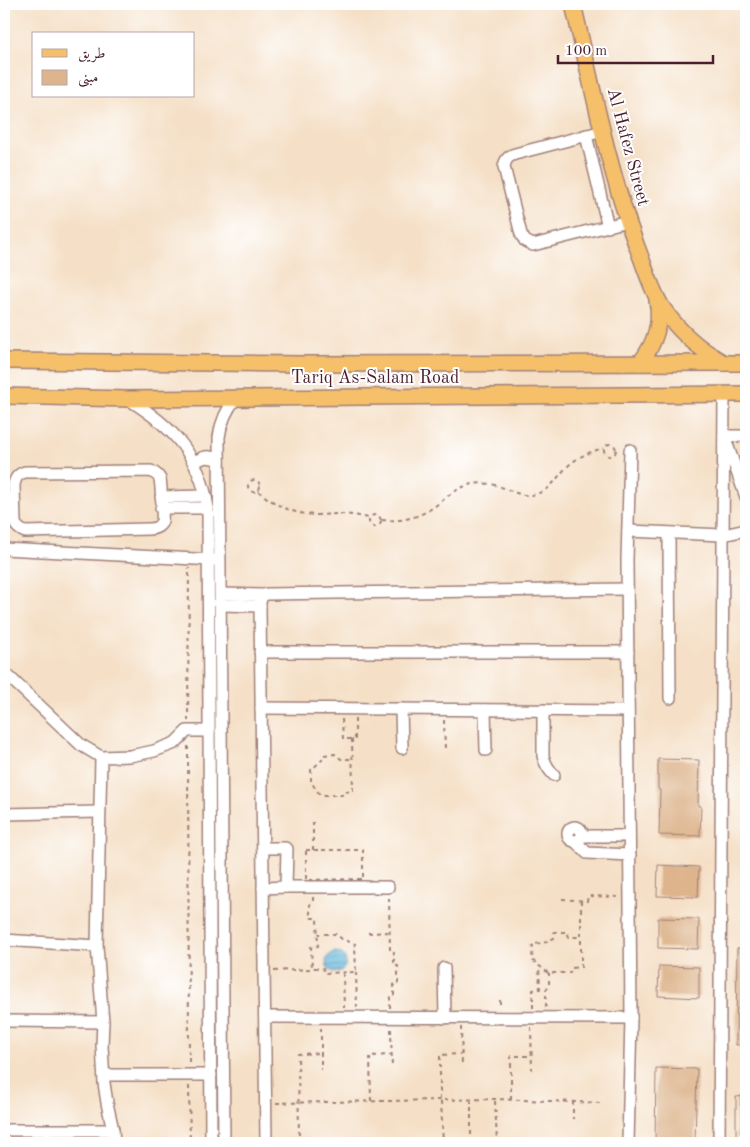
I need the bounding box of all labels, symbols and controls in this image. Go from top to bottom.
legend [32,32,195,98]
scale bar [558,32,712,64]
text: 100 m [565,44,607,59]
text: طريق [78,47,105,63]
text: مبنى [78,71,98,88]
street label: Al Hafez Street [604,86,652,208]
street label: Tariq As-Salam Road [291,369,459,387]

